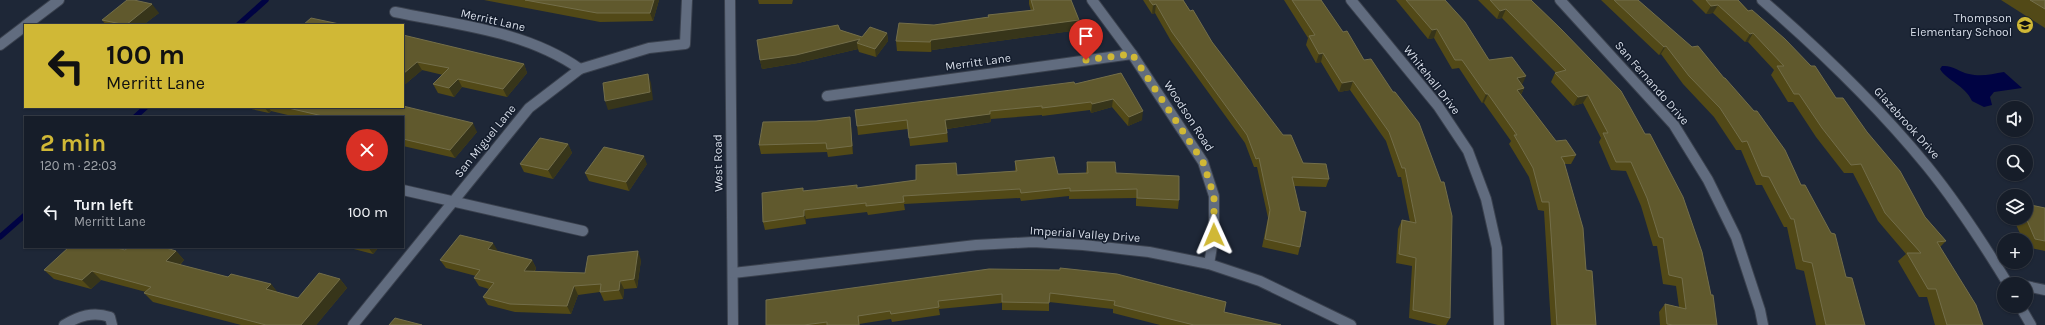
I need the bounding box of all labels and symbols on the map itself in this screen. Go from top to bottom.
street label: Merritt Lane [459,6,527,34]
place label: Thompson Elementary School [1910,11,2012,39]
school or university icon: Thompson Elementary School [2015,15,2035,35]
pin [1069,19,1103,60]
street label: San Fernando Drive [1612,38,1692,128]
street label: Whitehall Drive [1401,43,1463,117]
street label: Merritt Lane [944,50,1012,74]
street label: Woodson Road [1161,78,1217,154]
street label: Glazebrook Drive [1871,84,1943,162]
street label: San Miguel Lane [451,102,519,180]
street label: West Road [710,134,726,192]
position arrow [1193,214,1235,256]
street label: Imperial Valley Drive [1029,223,1141,245]

